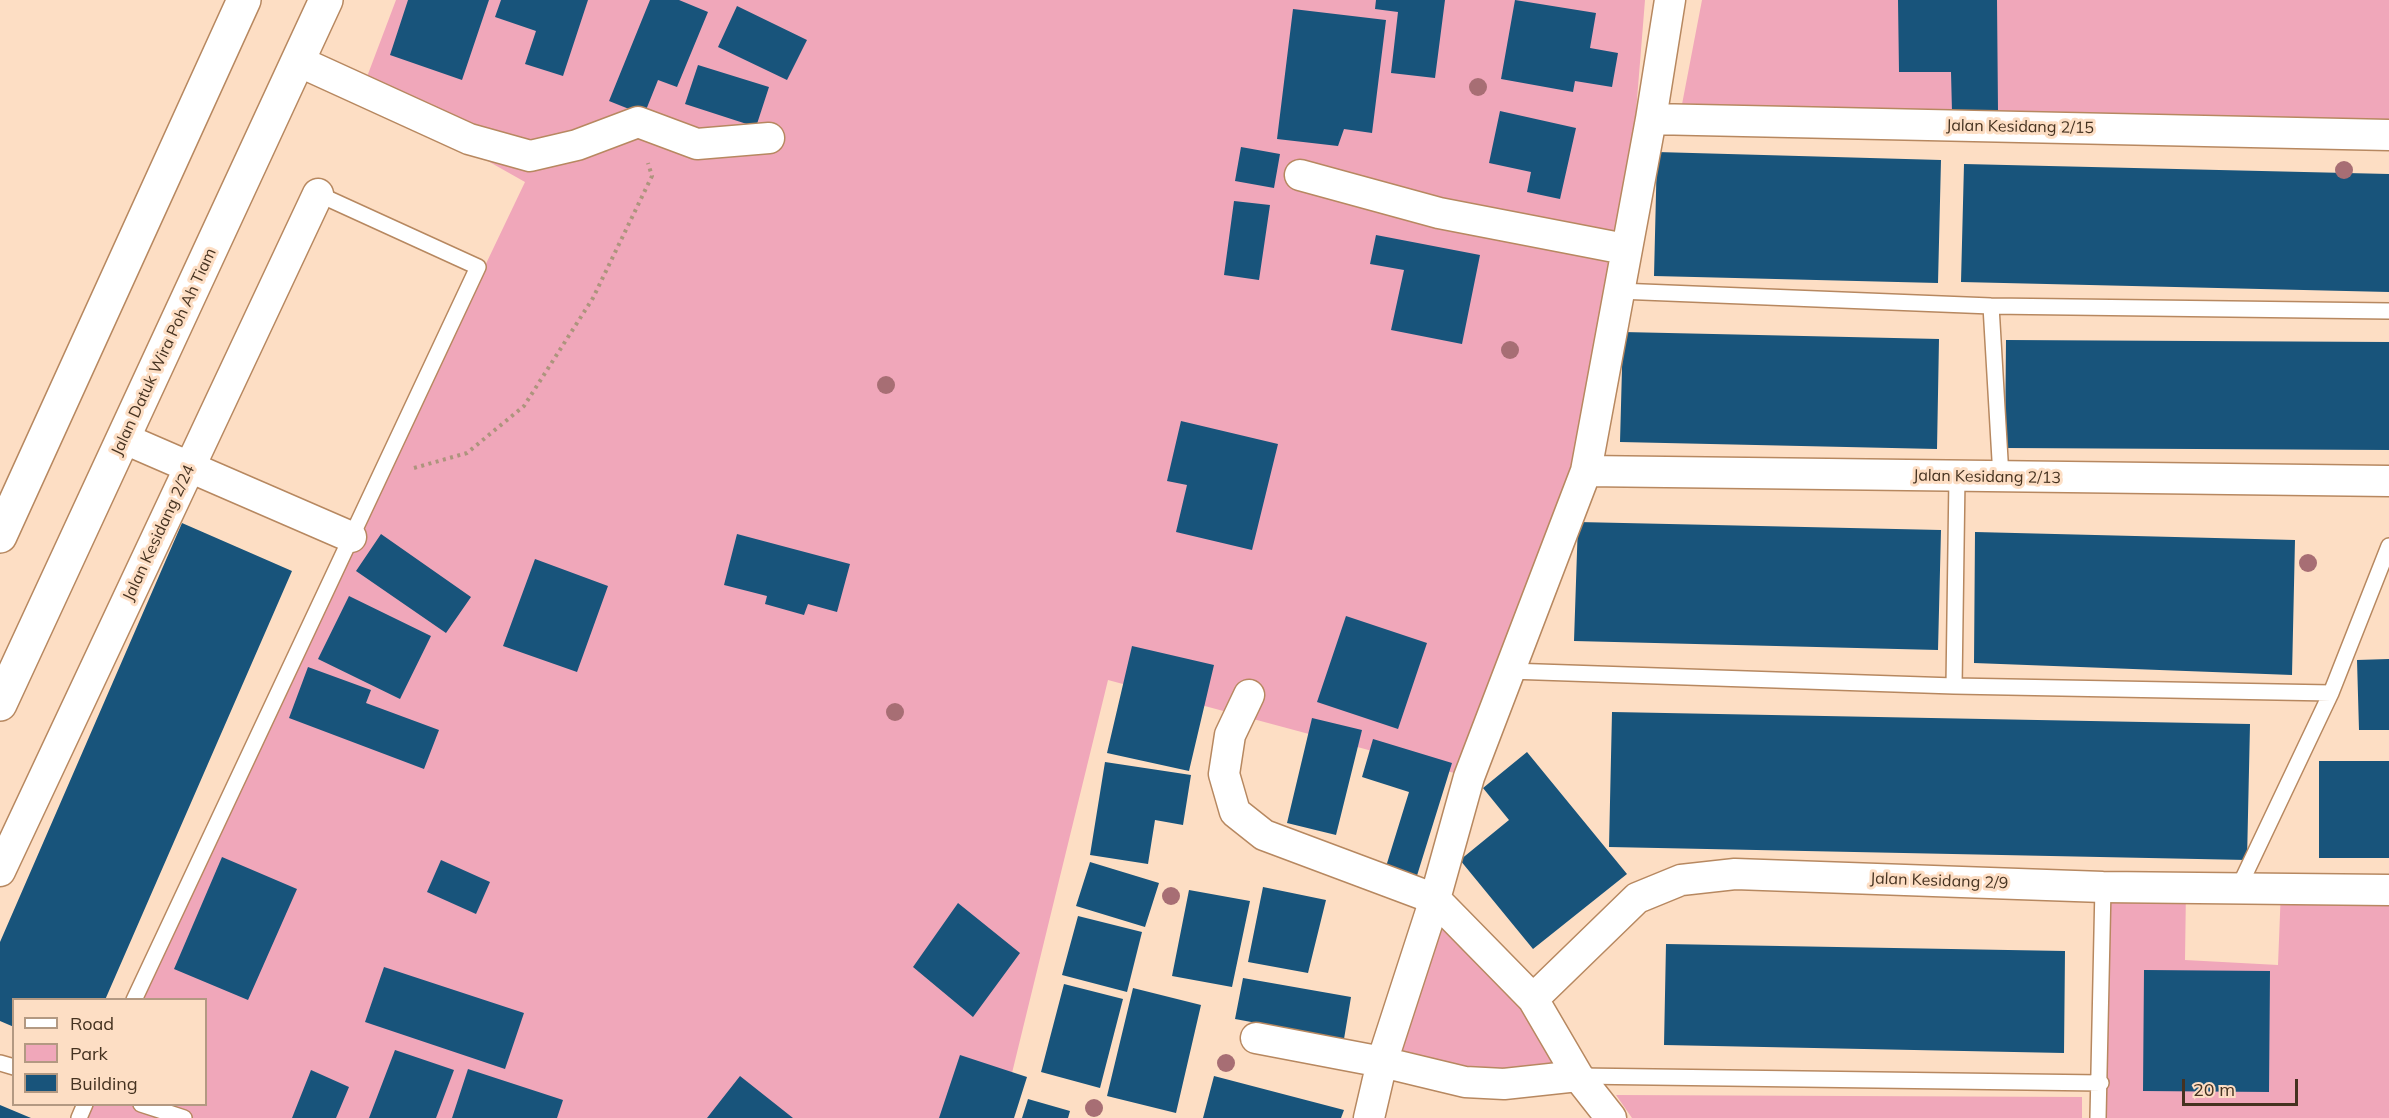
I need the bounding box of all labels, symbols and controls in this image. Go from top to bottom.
street label: Jalan Kesidang 2/15 [1946,116,2094,138]
street label: Jalan Datuk Wira Poh Ah Tiam [107,245,221,459]
street label: Jalan Kesidang 2/24 [119,462,199,604]
street label: Jalan Kesidang 2/13 [1913,466,2061,488]
street label: Jalan Kesidang 2/9 [1870,869,2008,893]
legend [12,998,207,1106]
text: Road [70,1012,114,1035]
text: Park [70,1042,108,1065]
scale bar [2185,1067,2300,1105]
text: Building [70,1072,138,1095]
text: 20 m [2193,1078,2235,1101]

